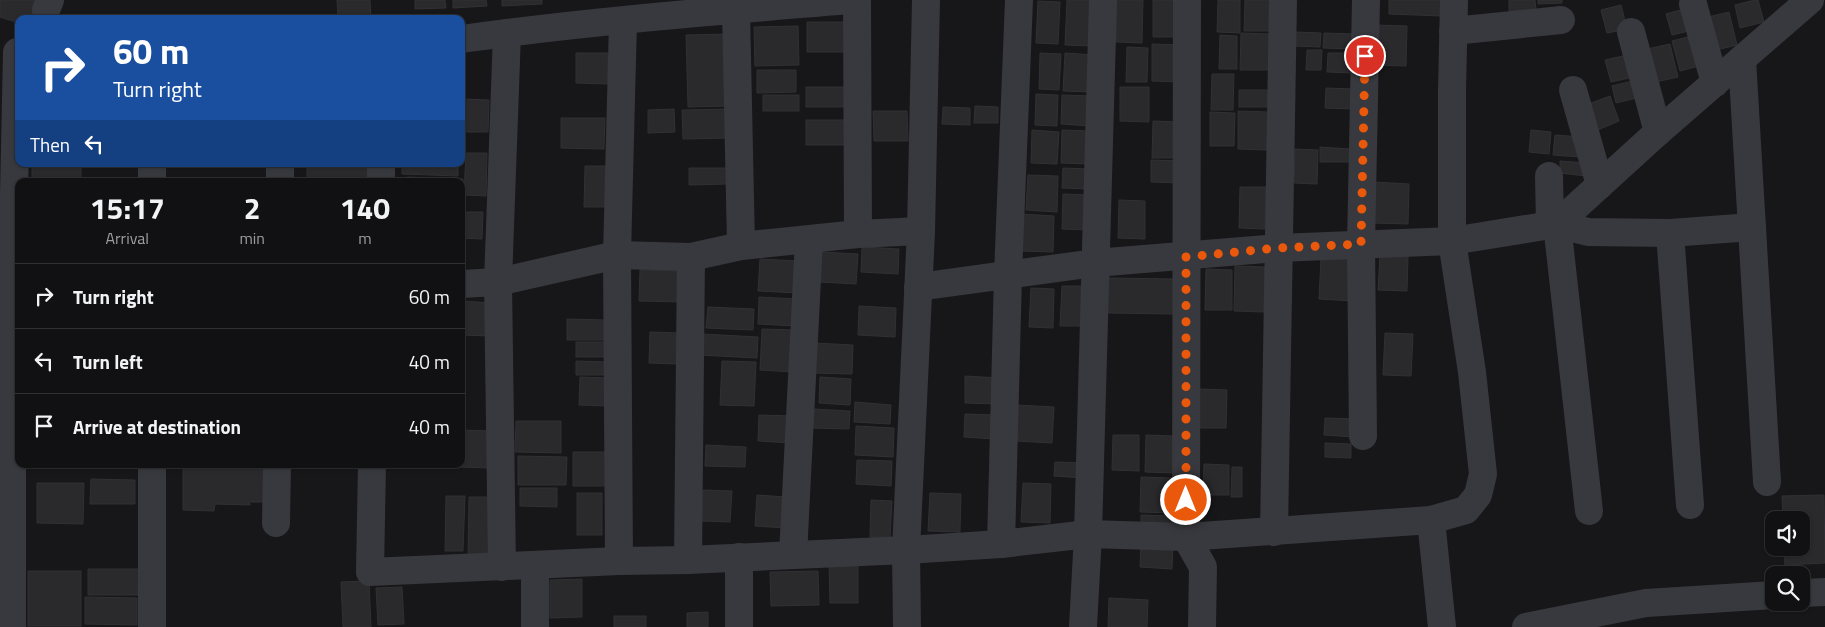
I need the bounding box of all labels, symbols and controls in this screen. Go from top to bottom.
text: 60 m [113,24,189,78]
icon: right [30,35,95,100]
pin [1344,35,1386,77]
icon: arrive [1351,42,1379,70]
text: Turn right [113,72,202,106]
text: Then [30,130,70,159]
icon: left [80,130,108,158]
text: 15:17 [90,185,165,231]
text: 2 [244,185,261,231]
text: 140 [340,185,390,231]
text: Arrival [106,226,149,250]
text: min [239,226,265,250]
text: m [358,226,372,250]
icon: right [30,282,58,310]
text: Turn right [73,282,154,311]
text: 60 m [409,282,450,311]
icon: left [30,347,58,375]
text: Turn left [73,347,143,376]
text: 40 m [409,347,450,376]
icon: arrive [30,412,58,440]
text: Arrive at destination [73,412,241,441]
text: 40 m [409,412,450,441]
position arrow [1159,473,1211,525]
map controls [1765,511,1810,611]
button: sound [1765,511,1810,556]
button: search [1765,566,1810,611]

